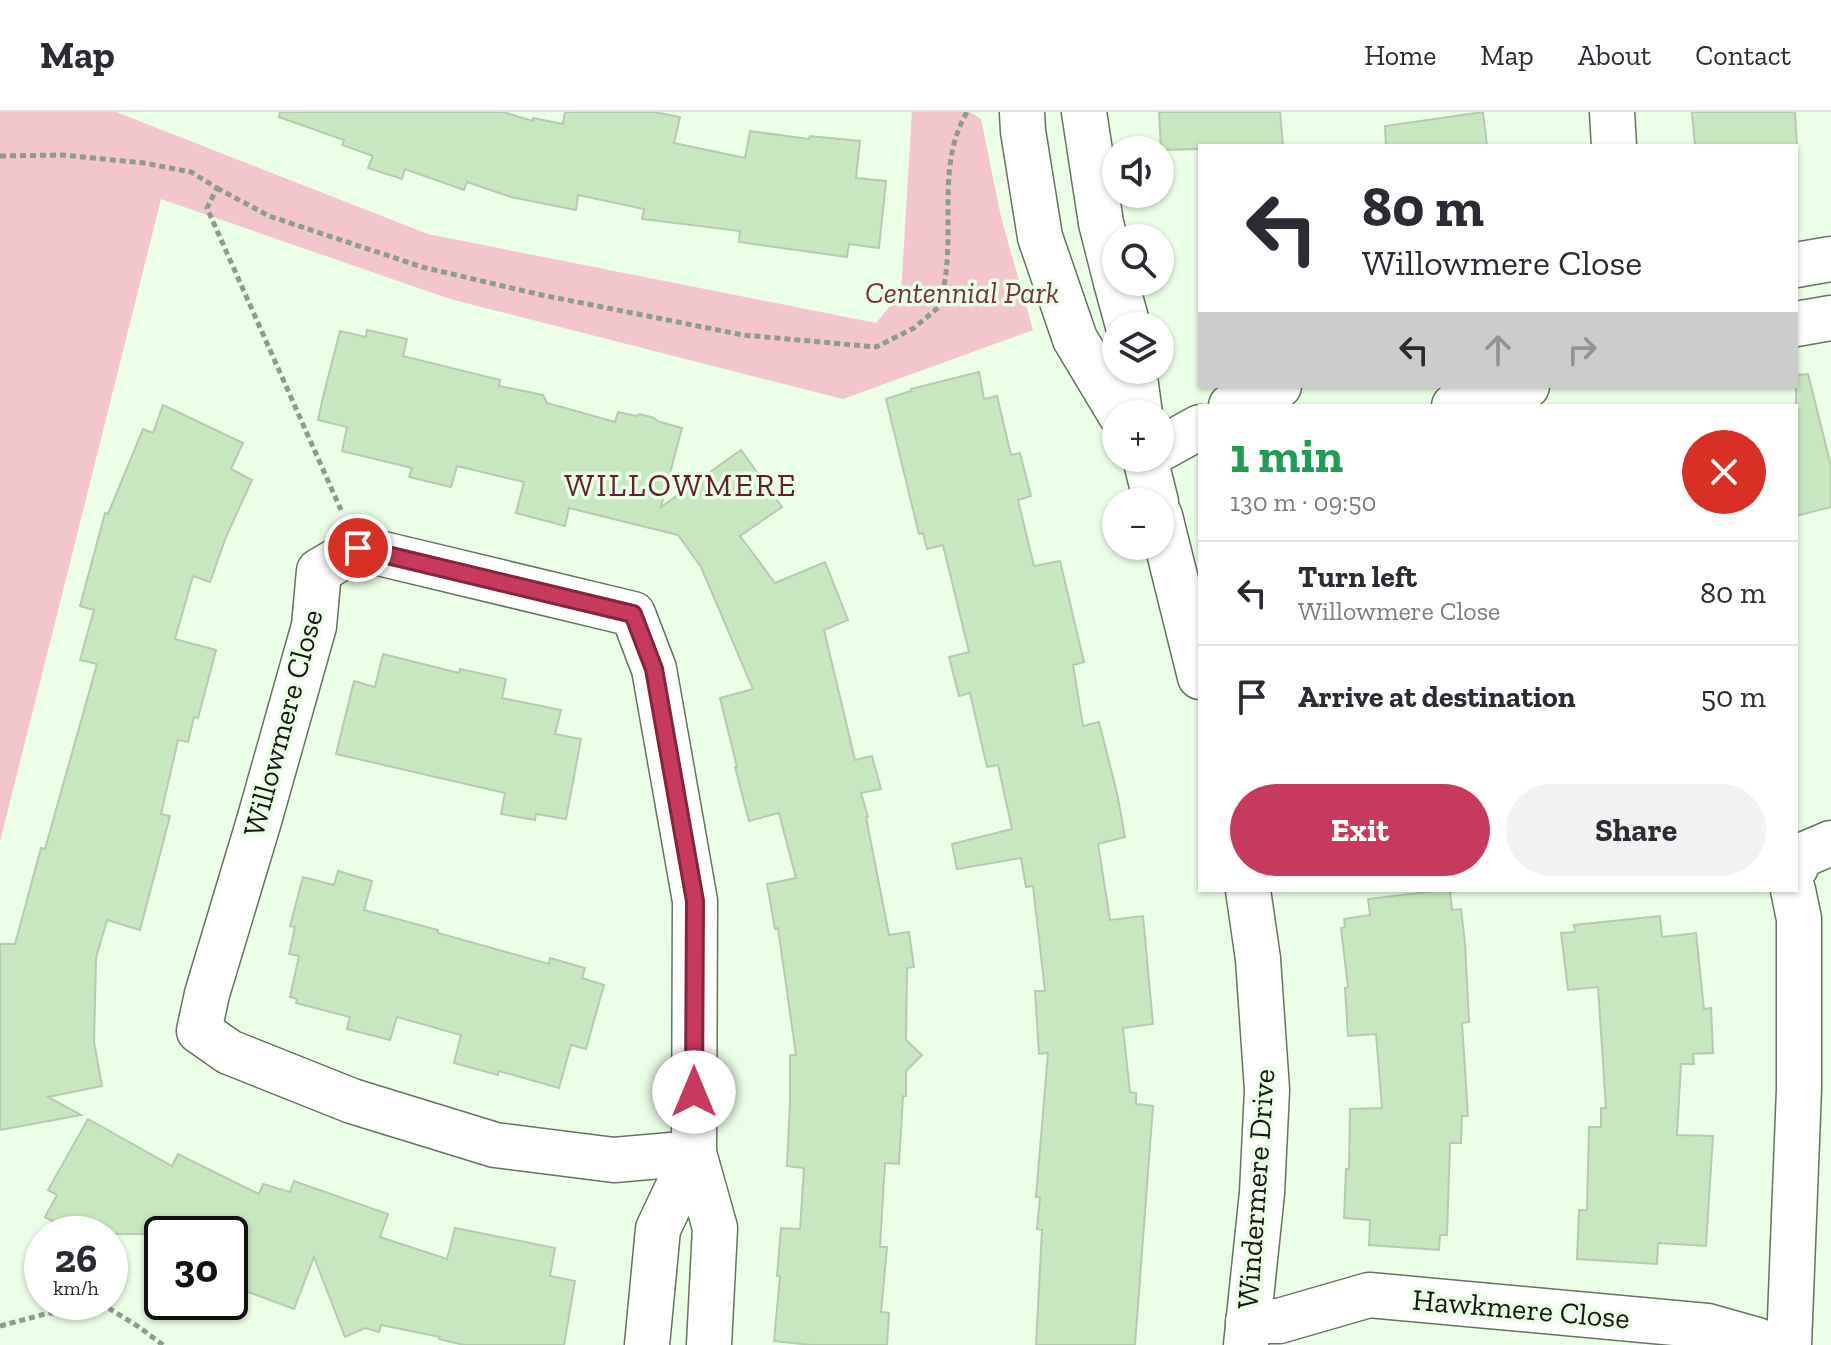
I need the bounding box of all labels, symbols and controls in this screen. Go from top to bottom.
text: Map [40,32,115,78]
text: Home [1364,39,1436,72]
text: Map [1480,39,1534,72]
text: About [1578,39,1651,72]
text: Contact [1695,39,1791,72]
map controls [1102,136,1174,560]
button: sound [1102,136,1174,208]
text: 80 m [1362,173,1484,240]
icon: left [1230,176,1334,280]
button: search [1102,224,1174,296]
text: Willowmere Close [1362,241,1642,284]
park label: Centennial Park [865,275,1059,311]
button: layers [1102,312,1174,384]
icon: left [1392,328,1436,372]
icon: ahead [1476,328,1520,372]
icon: right [1560,328,1604,372]
button: + [1102,400,1174,472]
text: 1 min [1230,427,1343,484]
button: close [1682,430,1766,514]
district label: WILLOWMERE [564,466,798,504]
text: 130 m · 09:50 [1230,486,1376,518]
button: − [1102,488,1174,560]
pin [324,514,392,582]
icon: arrive [336,526,380,570]
text: Turn left [1298,559,1417,595]
icon: left [1230,571,1274,615]
text: 80 m [1700,575,1766,611]
text: Willowmere Close [1298,595,1500,627]
street label: Willowmere Close [235,606,331,840]
icon: arrive [1230,675,1274,719]
text: Arrive at destination [1298,679,1575,715]
text: 50 m [1701,679,1766,715]
button: Exit [1230,784,1490,876]
button: Share [1506,784,1766,876]
position arrow [652,1050,736,1134]
street label: Windermere Drive [1230,1068,1282,1310]
speed limit sign: 30 [144,1216,248,1320]
text: 26 [55,1234,97,1282]
text: km/h [53,1276,99,1300]
street label: Hawkmere Close [1411,1282,1631,1336]

